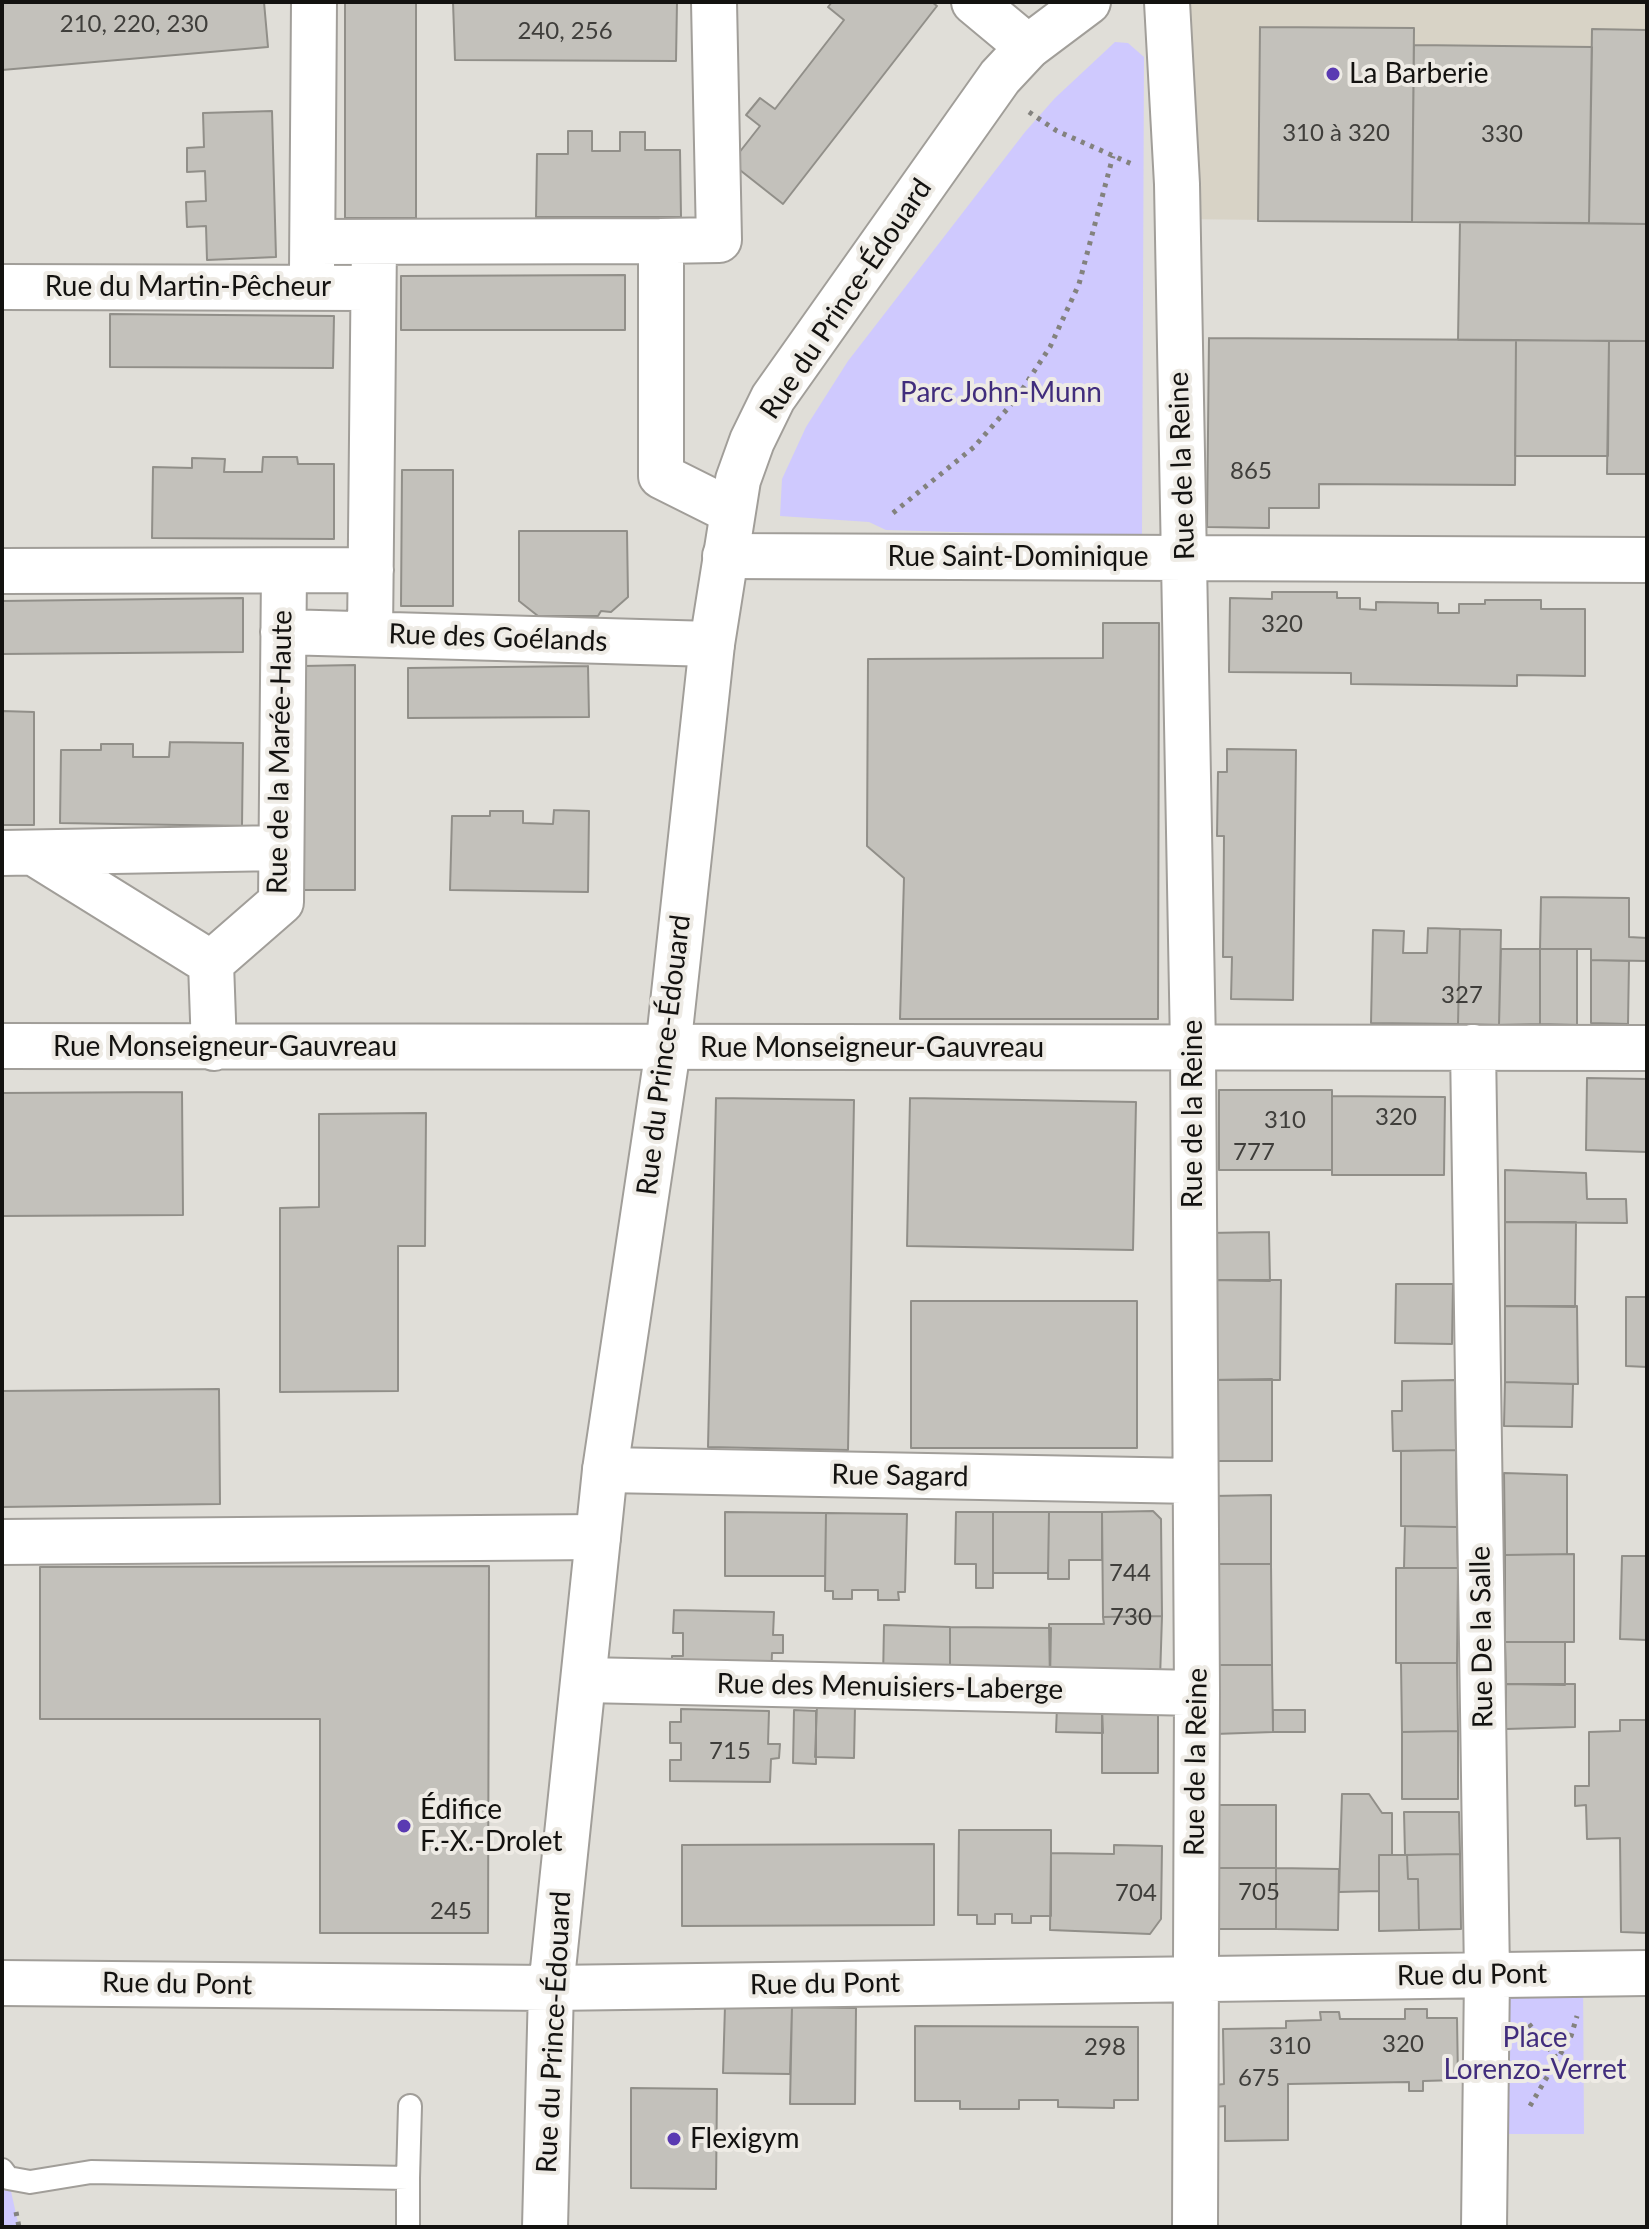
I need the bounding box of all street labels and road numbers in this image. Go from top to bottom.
street label: Rue du Prince-Édouard [753,173,939,425]
street label: Rue du Martin-Pêcheur [45,270,331,304]
street label: Rue de la Reine [1162,371,1202,561]
street label: Rue Saint-Dominique [887,540,1149,574]
street label: Rue de la Marée-Haute [261,610,299,894]
street label: Rue des Goélands [388,617,608,659]
street label: Rue du Prince-Édouard [630,913,698,1197]
street label: Rue de la Reine [1176,1020,1210,1208]
street label: Rue Monseigneur-Gauvreau [53,1030,397,1064]
street label: Rue Monseigneur-Gauvreau [700,1031,1044,1065]
street label: Rue Sagard [831,1458,969,1494]
street label: Rue De la Salle [1464,1546,1500,1728]
street label: Rue des Menuisiers-Laberge [716,1667,1064,1707]
street label: Rue de la Reine [1178,1668,1214,1856]
street label: Rue du Prince-Édouard [530,1890,578,2174]
street label: Rue du Pont [1397,1957,1547,1993]
street label: Rue du Pont [102,1966,252,2002]
street label: Rue du Pont [750,1966,900,2002]

